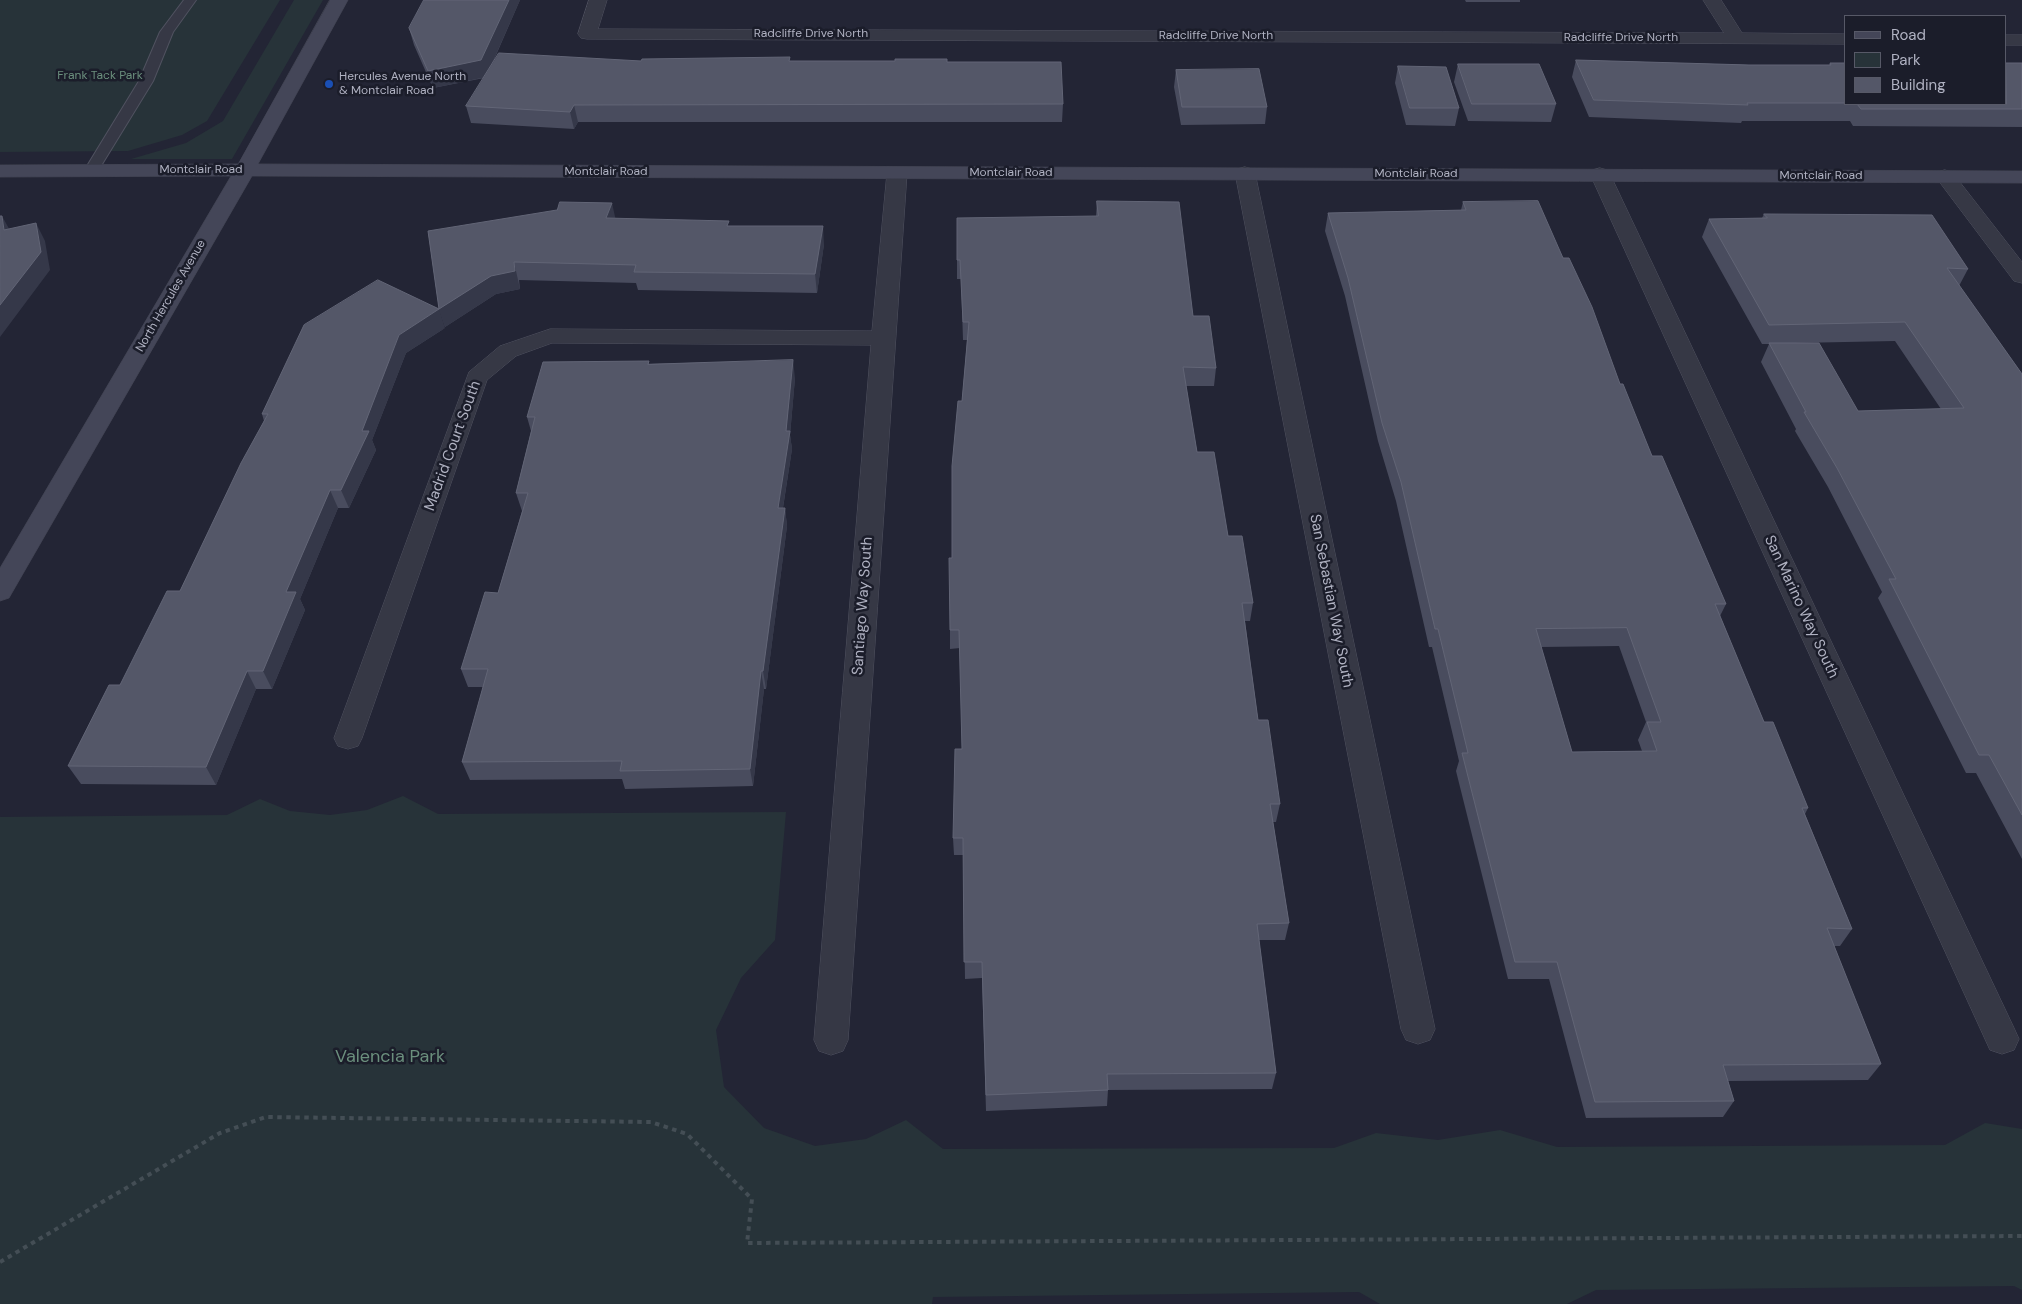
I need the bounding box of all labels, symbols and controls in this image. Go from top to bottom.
legend [1844,15,2007,105]
text: Road [1891,25,1926,45]
street label: Radcliffe Drive North [754,27,868,41]
street label: Radcliffe Drive North [1159,29,1273,43]
street label: Radcliffe Drive North [1564,31,1678,45]
text: Park [1891,50,1921,70]
park label: Frank Tack Park [57,69,143,83]
place label: Hercules Avenue North & Montclair Road [339,70,466,98]
text: Building [1891,75,1946,95]
marker: Hercules Avenue North & Montclair Road [323,78,335,90]
street label: Montclair Road [159,163,243,177]
street label: Montclair Road [564,165,648,179]
street label: Montclair Road [969,166,1053,180]
street label: Montclair Road [1374,167,1458,181]
street label: Montclair Road [1779,169,1863,183]
street label: North Hercules Avenue [133,237,209,355]
street label: Madrid Court South [421,379,485,513]
street label: San Sebastian Way South [1305,513,1357,689]
street label: San Marino Way South [1760,533,1842,681]
street label: Santiago Way South [849,536,877,676]
park label: Valencia Park [335,1046,445,1068]

